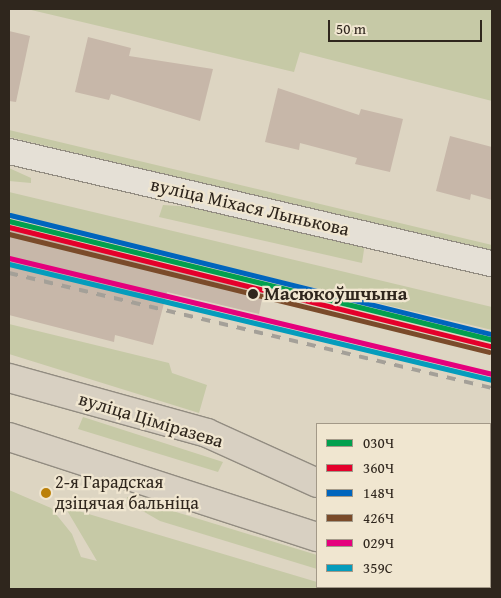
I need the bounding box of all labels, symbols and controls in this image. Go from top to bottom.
scale bar [331,10,485,42]
text: 50 m [336,18,366,39]
street label: вуліца Міхася Лынькова [148,173,352,241]
place label: Масюкоўшчына [264,283,407,305]
marker: Масюкоўшчына [246,287,260,301]
street label: вуліца Ціміразева [76,387,226,453]
legend [316,423,491,588]
text: 030Ч [363,432,394,453]
text: 360Ч [363,457,394,478]
place label: 2-я Гарадская дзіцячая бальніца [55,472,199,514]
text: 148Ч [363,482,394,503]
marker: 2-я Гарадская дзіцячая бальніца [41,488,51,498]
text: 426Ч [363,507,394,528]
text: 029Ч [363,532,394,553]
text: 359С [363,557,393,578]

